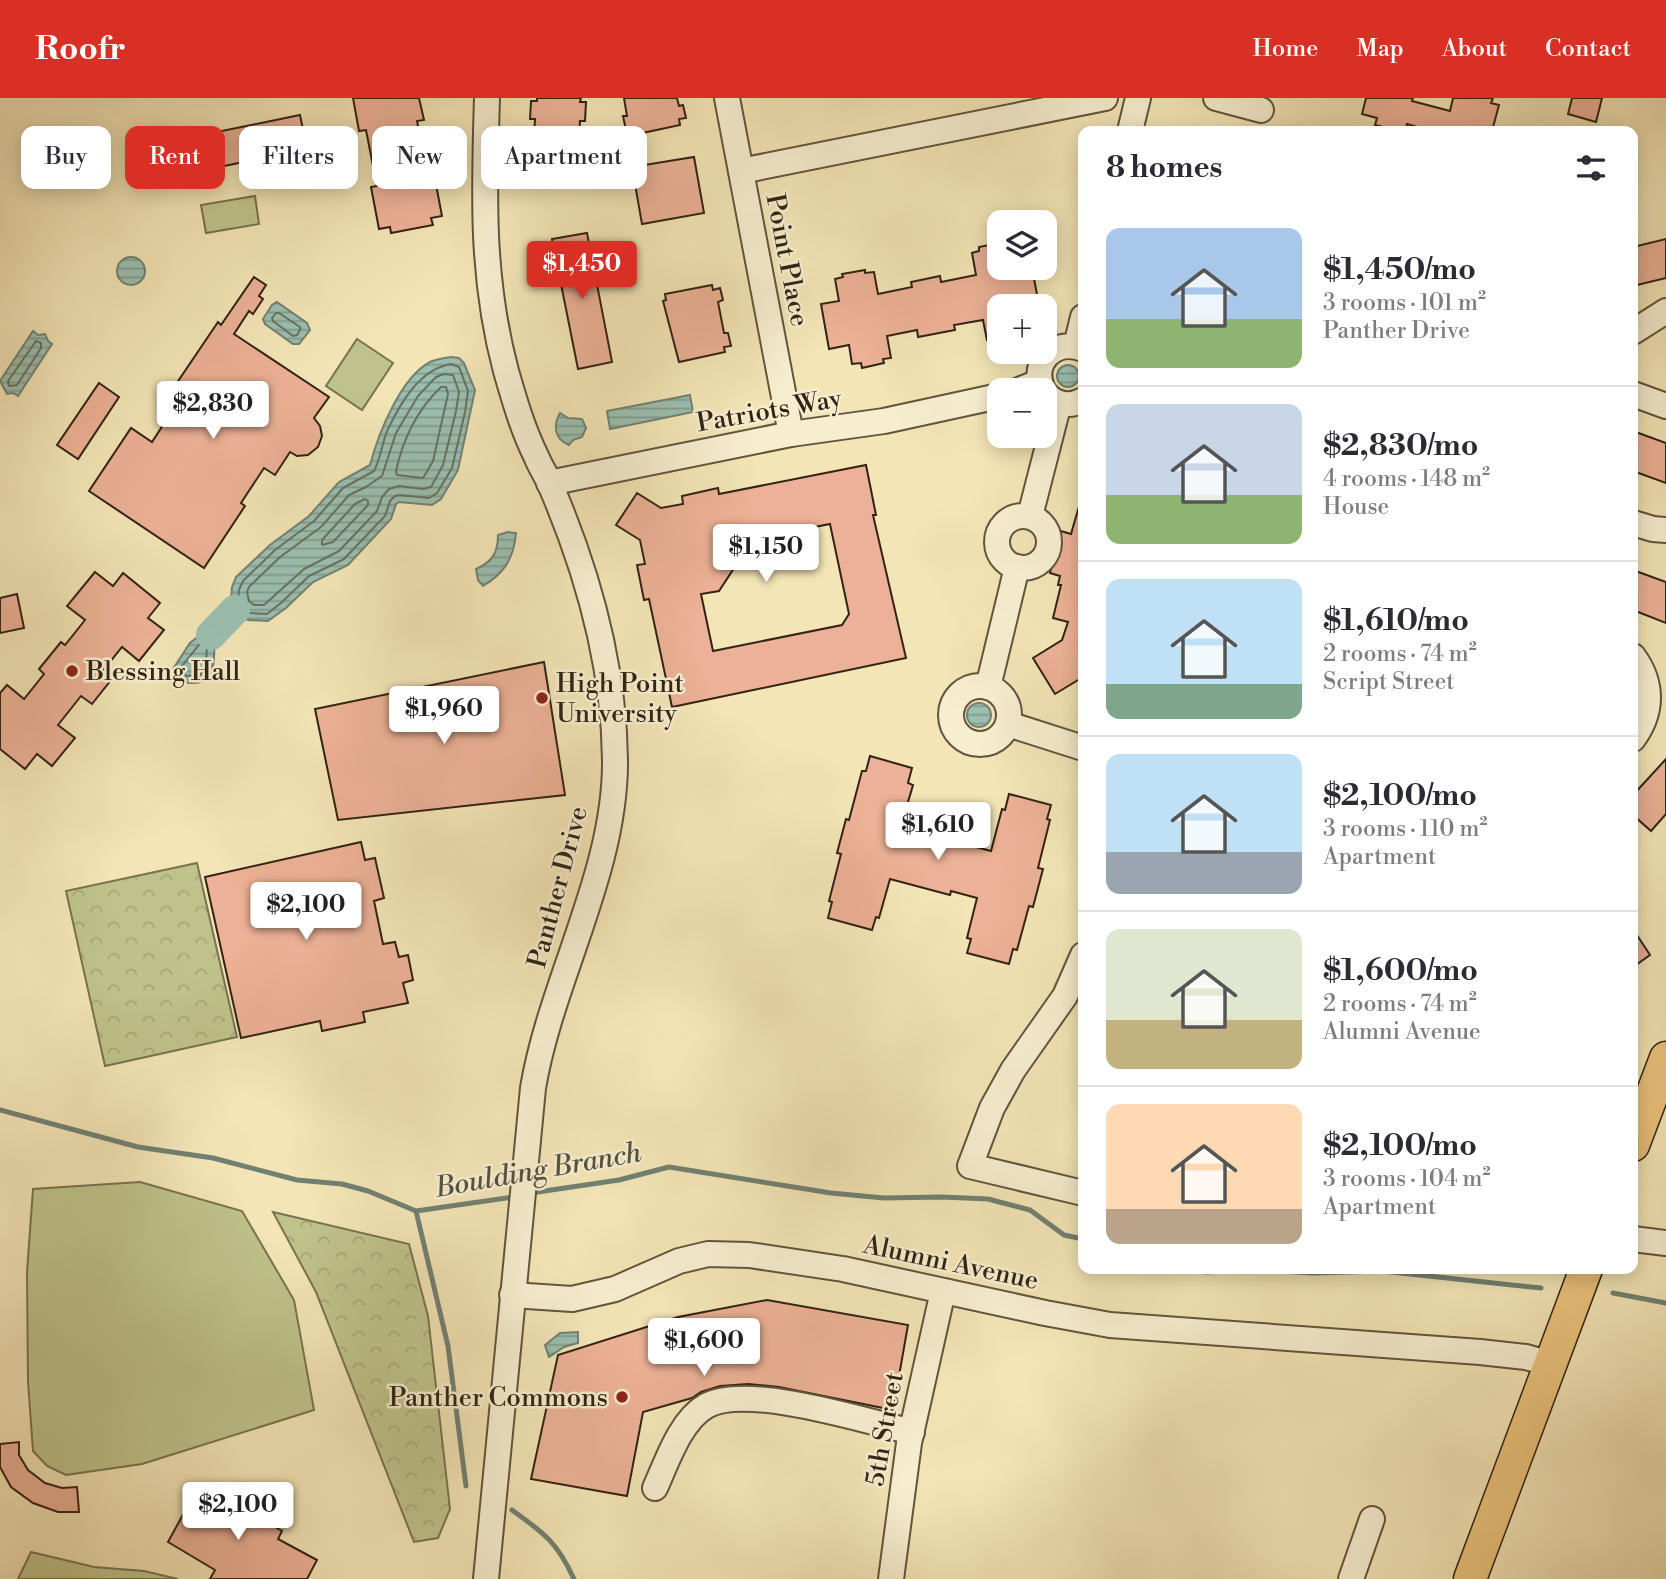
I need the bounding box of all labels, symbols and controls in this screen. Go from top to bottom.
text: Roofr [35,29,126,70]
text: Home [1253,34,1318,64]
text: Map [1356,34,1404,64]
text: About [1442,34,1507,64]
text: Contact [1545,34,1631,64]
chip: Buy [21,126,111,189]
chip: Rent [125,126,225,189]
chip: Filters [239,126,358,189]
chip: New [372,126,467,189]
chip: Apartment [481,126,647,189]
text: 8 homes [1106,149,1222,187]
icon: filters [1572,149,1610,187]
street label: Point Place [759,191,816,329]
map controls [987,210,1057,448]
button: layers [987,210,1057,280]
pin: $1,450 [525,242,639,301]
text: $1,450 [543,250,621,278]
text: $1,450/mo [1323,251,1476,289]
icon: home [1162,256,1246,340]
text: 3 rooms · 101 m² [1323,289,1486,317]
button: + [987,294,1057,364]
text: Panther Drive [1323,317,1470,345]
button: − [987,378,1057,448]
pin: $2,830 [156,382,270,441]
street label: Patriots Way [694,382,845,440]
text: $2,830 [173,390,253,418]
text: $2,830/mo [1323,427,1478,465]
icon: home [1162,432,1246,516]
text: 4 rooms · 148 m² [1323,465,1490,493]
text: House [1323,493,1389,521]
pin: $1,150 [709,524,823,584]
text: $1,150 [729,533,803,561]
text: $1,610/mo [1323,602,1469,640]
icon: home [1162,607,1246,691]
text: 2 rooms · 74 m² [1323,640,1477,668]
place label: Blessing Hall [85,656,240,688]
marker: Blessing Hall [64,663,80,679]
place label: High Point University [556,668,684,730]
text: Script Street [1323,668,1454,696]
pin: $1,960 [387,686,501,746]
marker: High Point University [534,690,550,706]
text: $1,960 [405,695,483,723]
text: $2,100/mo [1323,777,1477,815]
icon: home [1162,782,1246,866]
pin: $1,610 [881,802,995,862]
street label: Panther Drive [521,803,595,972]
text: $1,610 [902,811,974,839]
text: 3 rooms · 110 m² [1323,815,1487,843]
text: Apartment [1323,843,1436,871]
pin: $2,100 [249,882,363,942]
text: $2,100 [266,891,346,919]
text: $1,600/mo [1323,952,1478,990]
icon: home [1162,957,1246,1041]
text: 2 rooms · 74 m² [1323,990,1477,1018]
text: Alumni Avenue [1323,1018,1481,1046]
text: $2,100/mo [1323,1127,1477,1165]
icon: home [1162,1132,1246,1216]
water label: Boulding Branch [432,1135,644,1206]
text: 3 rooms · 104 m² [1323,1165,1491,1193]
text: Apartment [1323,1193,1436,1221]
street label: Alumni Avenue [859,1229,1041,1297]
pin: $1,600 [647,1318,761,1378]
text: $1,600 [664,1327,744,1355]
street label: 5th Street [859,1370,911,1489]
place label: Panther Commons [389,1382,608,1414]
marker: Panther Commons [614,1389,630,1405]
pin: $2,100 [181,1482,295,1542]
text: $2,100 [198,1491,278,1519]

